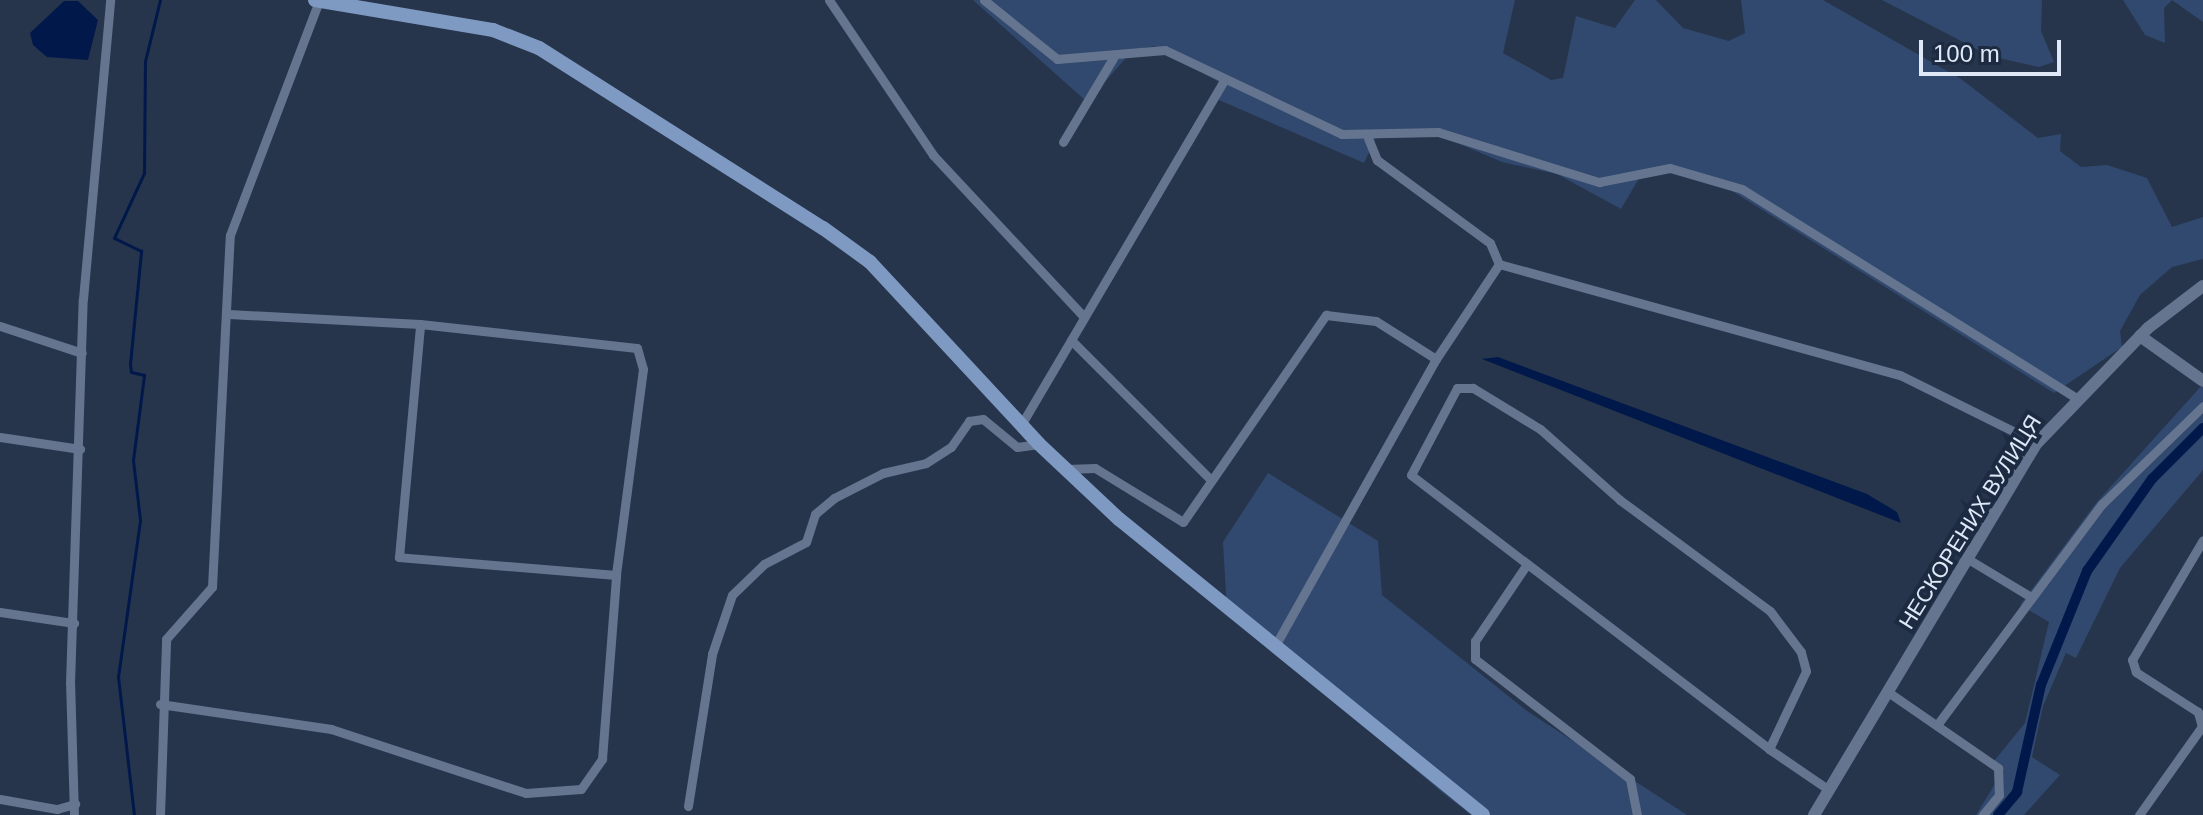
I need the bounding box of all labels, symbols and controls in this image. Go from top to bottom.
scale bar [1923,24,2065,74]
text: 100 m [1933,40,2000,67]
street label: НЕСКОРЕНИХ ВУЛИЦЯ [1893,410,2047,634]

